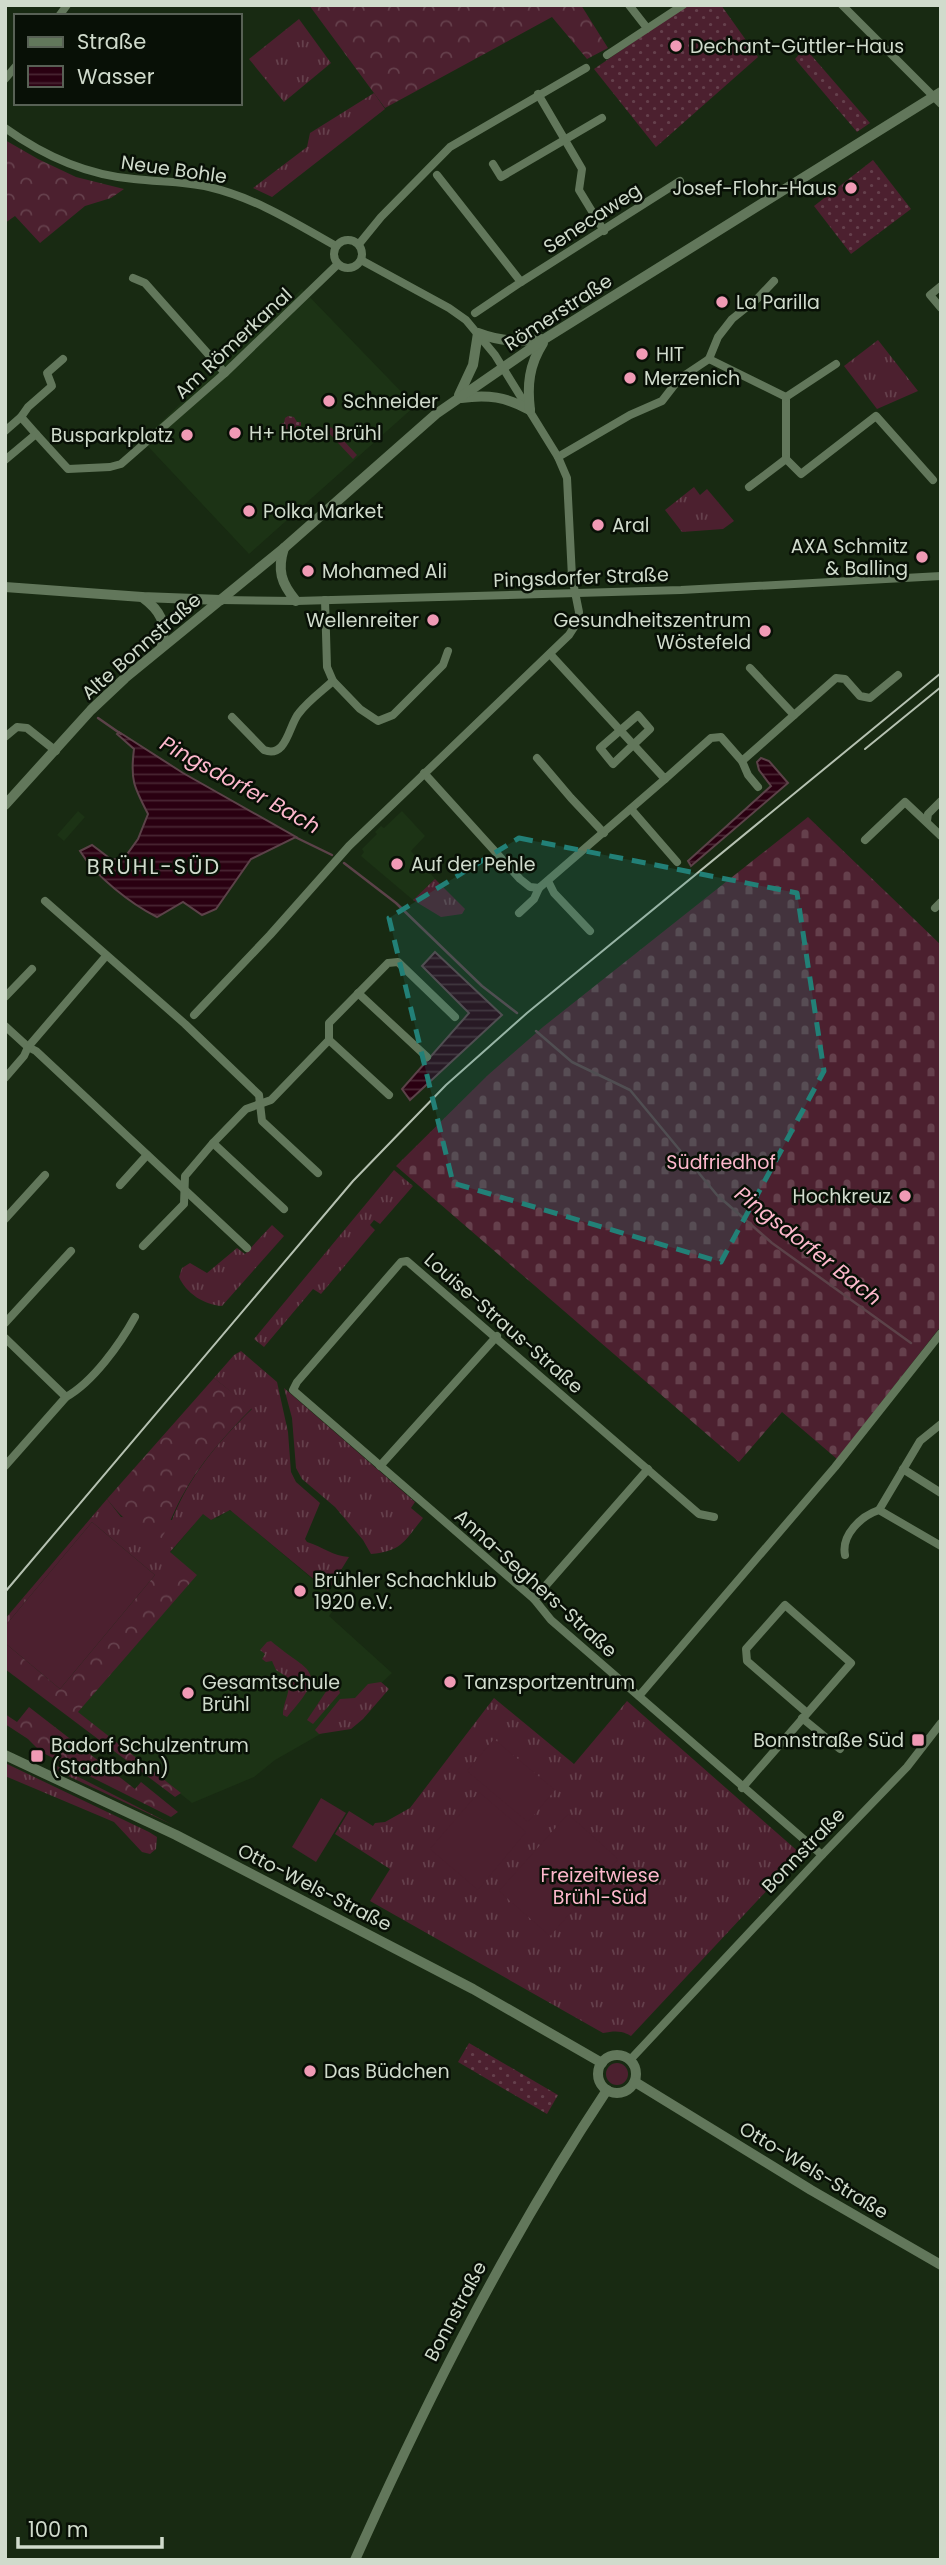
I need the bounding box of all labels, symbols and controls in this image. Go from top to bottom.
legend [14,14,242,105]
text: Straße [77,27,146,56]
place label: Dechant-Güttler-Haus [690,33,904,60]
marker: Dechant-Güttler-Haus [668,38,684,54]
text: Wasser [77,62,155,91]
street label: Neue Bohle [119,149,229,190]
place label: Josef-Flohr-Haus [672,175,837,202]
street label: Senecaweg [538,177,646,260]
marker: Josef-Flohr-Haus [843,180,859,196]
street label: Römerstraße [499,267,617,357]
street label: Am Römerkanal [169,282,298,405]
place label: La Parilla [736,289,820,316]
marker: La Parilla [714,294,730,310]
place label: HIT [656,341,684,368]
marker: HIT [634,346,650,362]
place label: Merzenich [644,365,740,392]
marker: Merzenich [622,370,638,386]
place label: Schneider [343,388,438,415]
marker: Schneider [321,393,337,409]
place label: H+ Hotel Brühl [249,420,382,447]
place label: Busparkplatz [51,422,173,449]
marker: H+ Hotel Brühl [227,425,243,441]
marker: Busparkplatz [179,427,195,443]
place label: Polka Market [263,498,383,525]
marker: Polka Market [241,503,257,519]
place label: Aral [612,512,649,539]
marker: Aral [590,517,606,533]
place label: AXA Schmitz & Balling [791,533,908,582]
marker: AXA Schmitz & Balling [914,549,930,565]
place label: Mohamed Ali [322,558,447,585]
street label: Pingsdorfer Straße [493,561,669,594]
marker: Mohamed Ali [300,563,316,579]
street label: Alte Bonnstraße [76,587,207,706]
place label: Wellenreiter [306,607,419,634]
place label: Gesundheitszentrum Wöstefeld [554,607,751,656]
marker: Wellenreiter [425,612,441,628]
marker: Gesundheitszentrum Wöstefeld [757,623,773,639]
water label: Pingsdorfer Bach [155,729,325,841]
place label: Auf der Pehle [411,851,535,878]
district label: BRÜHL-SÜD [87,852,221,881]
marker: Auf der Pehle [389,856,405,872]
park label: Südfriedhof [666,1149,776,1176]
water label: Pingsdorfer Bach [729,1179,888,1312]
place label: Hochkreuz [793,1183,891,1210]
marker: Hochkreuz [897,1188,913,1204]
street label: Louise-Straus-Straße [418,1247,589,1400]
street label: Anna-Seghers-Straße [448,1503,623,1664]
place label: Brühler Schachklub 1920 e.V. [314,1567,497,1616]
marker: Brühler Schachklub 1920 e.V. [292,1583,308,1599]
place label: Gesamtschule Brühl [202,1669,340,1718]
place label: Tanzsportzentrum [464,1669,635,1696]
marker: Tanzsportzentrum [442,1674,458,1690]
marker: Gesamtschule Brühl [180,1685,196,1701]
place label: Bonnstraße Süd [753,1727,904,1754]
place label: Badorf Schulzentrum (Stadtbahn) [51,1732,249,1781]
marker: Bonnstraße Süd [910,1732,926,1748]
marker: Badorf Schulzentrum (Stadtbahn) [29,1748,45,1764]
street label: Bonnstraße [756,1802,851,1899]
street label: Otto-Wels-Straße [233,1837,396,1938]
park label: Freizeitwiese Brühl-Süd [541,1862,659,1911]
place label: Das Büdchen [324,2058,450,2085]
marker: Das Büdchen [302,2063,318,2079]
street label: Otto-Wels-Straße [734,2115,893,2226]
street label: Bonnstraße [418,2257,493,2366]
scale bar [18,2506,161,2550]
text: 100 m [28,2515,88,2544]

